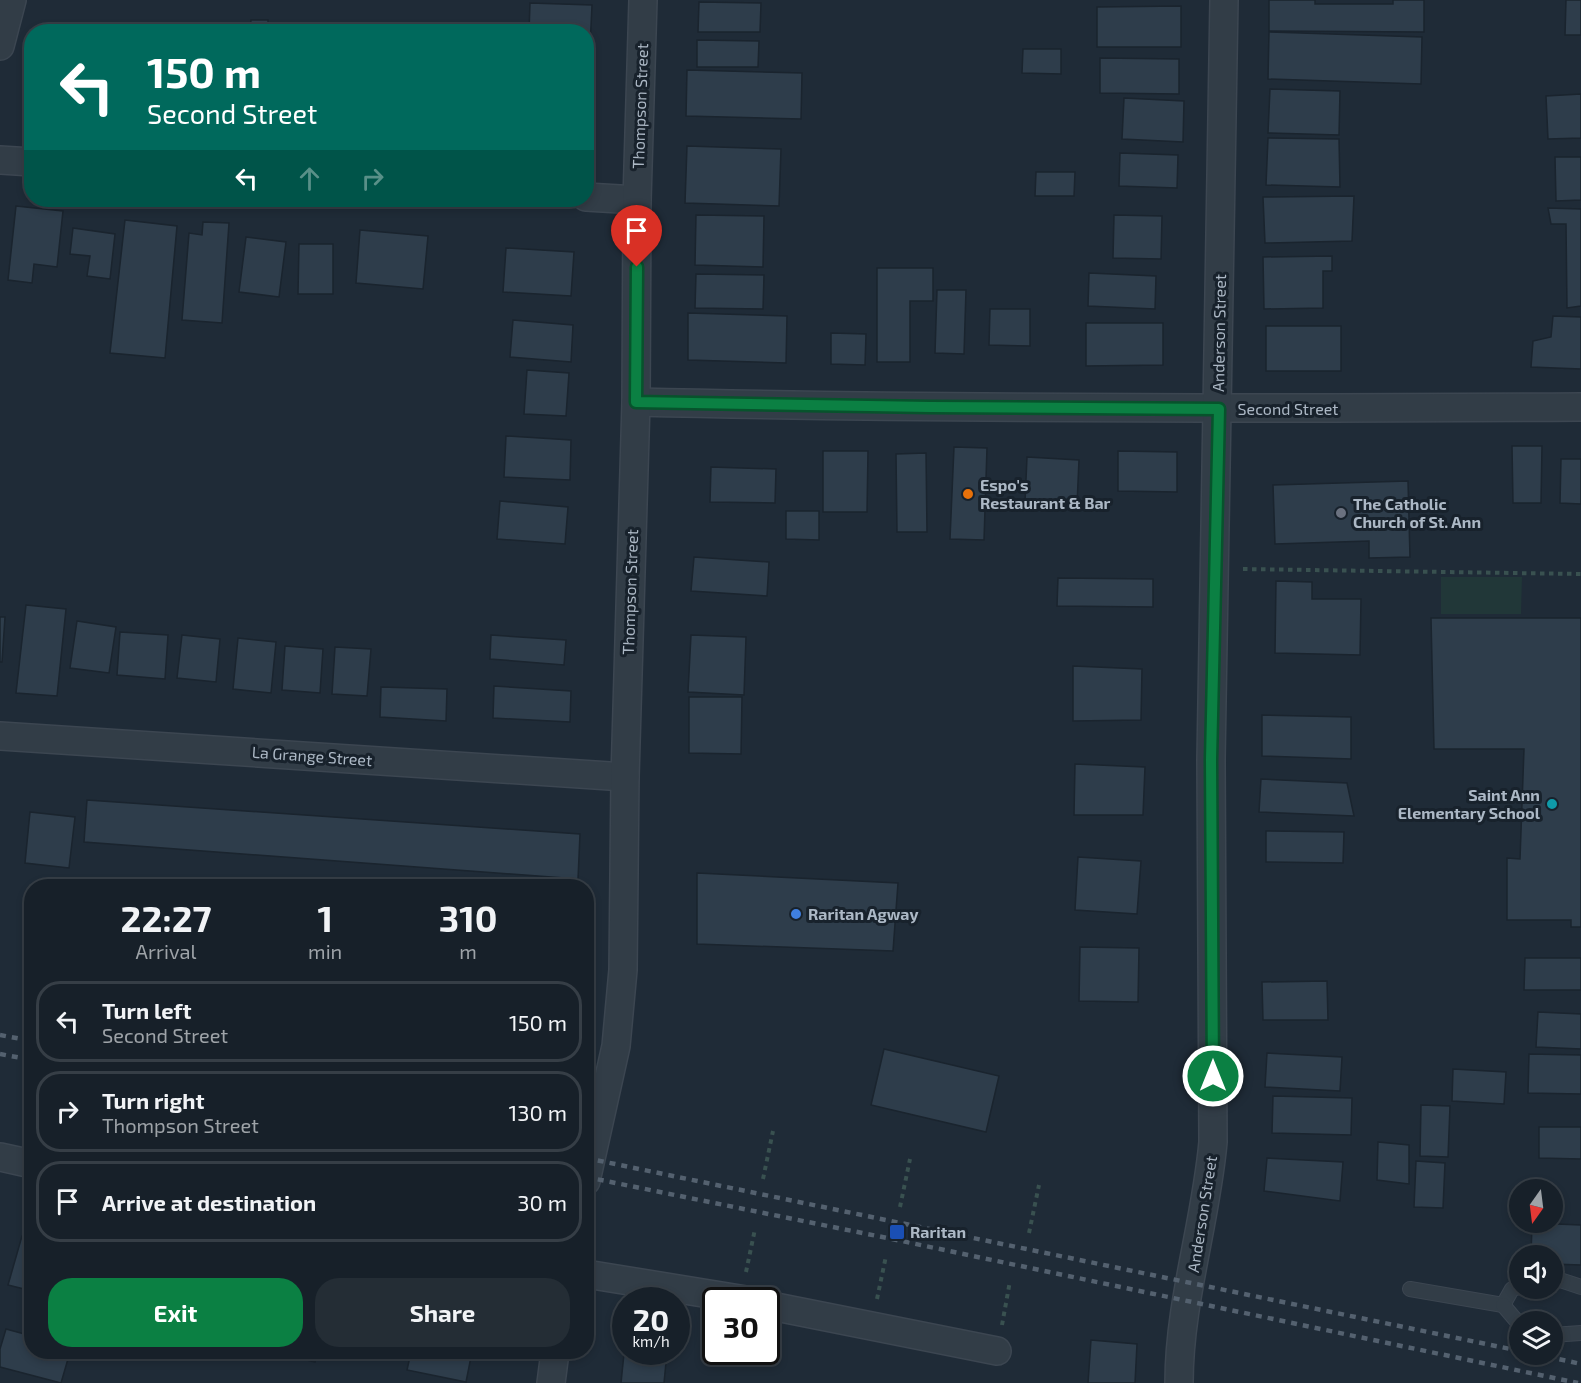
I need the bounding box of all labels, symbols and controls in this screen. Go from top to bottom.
street label: Thompson Street [628,43,651,169]
text: 150 m [147,46,261,96]
icon: left [48,48,126,126]
text: Second Street [147,97,317,129]
icon: left [230,162,263,195]
icon: ahead [293,162,326,195]
icon: right [356,162,389,195]
pin [611,205,662,267]
icon: arrive [620,214,653,247]
street label: Anderson Street [1208,274,1229,392]
street label: Second Street [1238,399,1338,418]
place label: Espo's Restaurant & Bar [980,475,1111,512]
marker: Espo's Restaurant & Bar [961,487,975,501]
place label: The Catholic Church of St. Ann [1353,494,1481,531]
marker: The Catholic Church of St. Ann [1334,506,1348,520]
street label: Thompson Street [618,529,641,655]
street label: La Grange Street [251,742,373,769]
place label: Saint Ann Elementary School [1398,785,1541,823]
marker: Saint Ann Elementary School [1545,797,1559,811]
text: 22:27 [121,896,212,939]
text: 1 [317,896,333,939]
text: 310 [439,896,497,939]
place label: Raritan Agway [808,904,918,924]
marker: Raritan Agway [789,907,803,921]
text: Arrival [136,939,196,963]
text: min [308,939,342,963]
text: m [459,939,477,963]
text: Turn left [102,997,191,1023]
icon: left [51,1005,84,1038]
text: 150 m [509,1009,567,1035]
text: Second Street [102,1023,228,1047]
position arrow [1181,1044,1245,1108]
text: Turn right [102,1087,204,1113]
icon: right [51,1095,84,1128]
text: 130 m [509,1099,567,1125]
text: Thompson Street [102,1113,259,1137]
street label: Anderson Street [1183,1154,1220,1274]
north arrow [1509,1179,1563,1233]
map controls [1509,1179,1563,1365]
icon: arrive [51,1185,84,1218]
text: Arrive at destination [102,1189,316,1215]
text: 30 m [517,1189,567,1215]
place label: Raritan [910,1222,966,1241]
marker: Raritan [888,1223,906,1241]
button: sound [1509,1245,1563,1299]
button: Exit [48,1278,303,1347]
button: Share [315,1278,570,1347]
speed limit sign: 30 [702,1287,780,1365]
text: 20 [633,1301,669,1337]
button: layers [1509,1311,1563,1365]
text: km/h [632,1332,670,1350]

